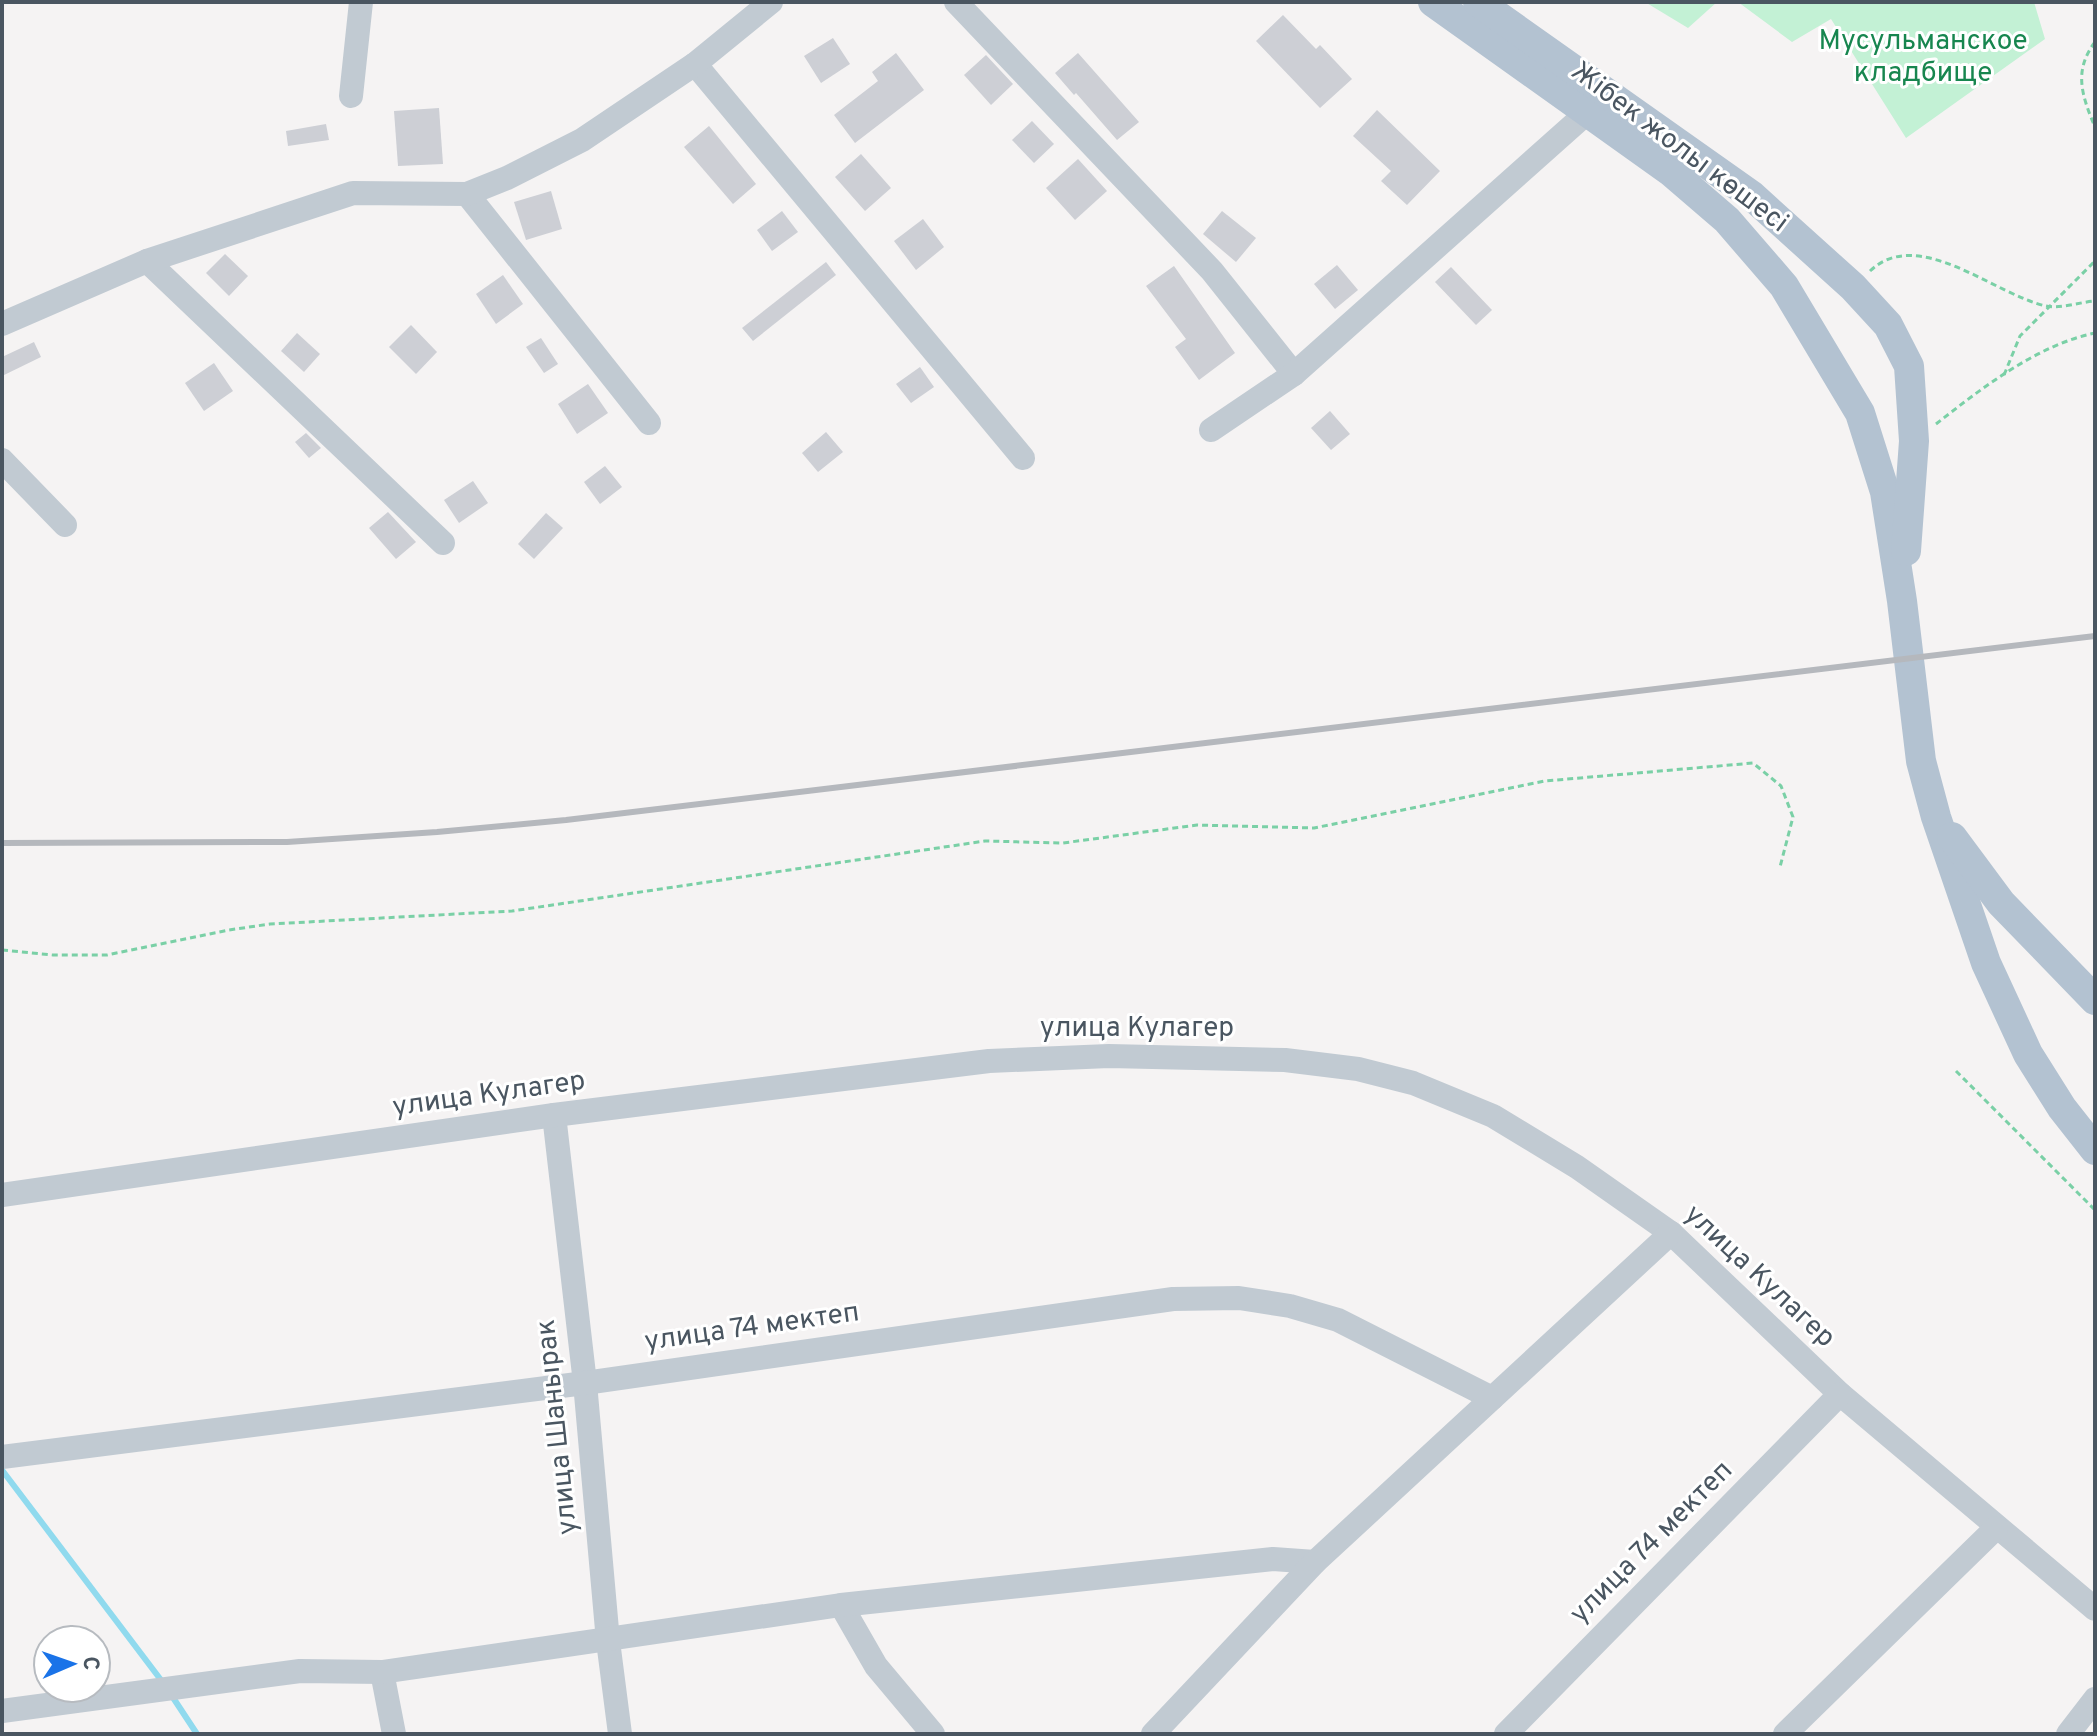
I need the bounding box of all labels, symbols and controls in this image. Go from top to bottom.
park label: Мусульманское кладбище [1818,24,2028,92]
street label: Жібек жолы көшесі [1563,54,1795,242]
street label: улица Кулагер [1040,1011,1234,1047]
street label: улица Кулагер [390,1064,588,1126]
street label: улица Кулагер [1676,1198,1842,1356]
street label: улица 74 мектеп [642,1295,862,1361]
street label: улица Шанырак [529,1318,587,1536]
street label: улица 74 мектеп [1563,1454,1741,1632]
north arrow [32,1624,112,1704]
text: С [76,1656,103,1671]

